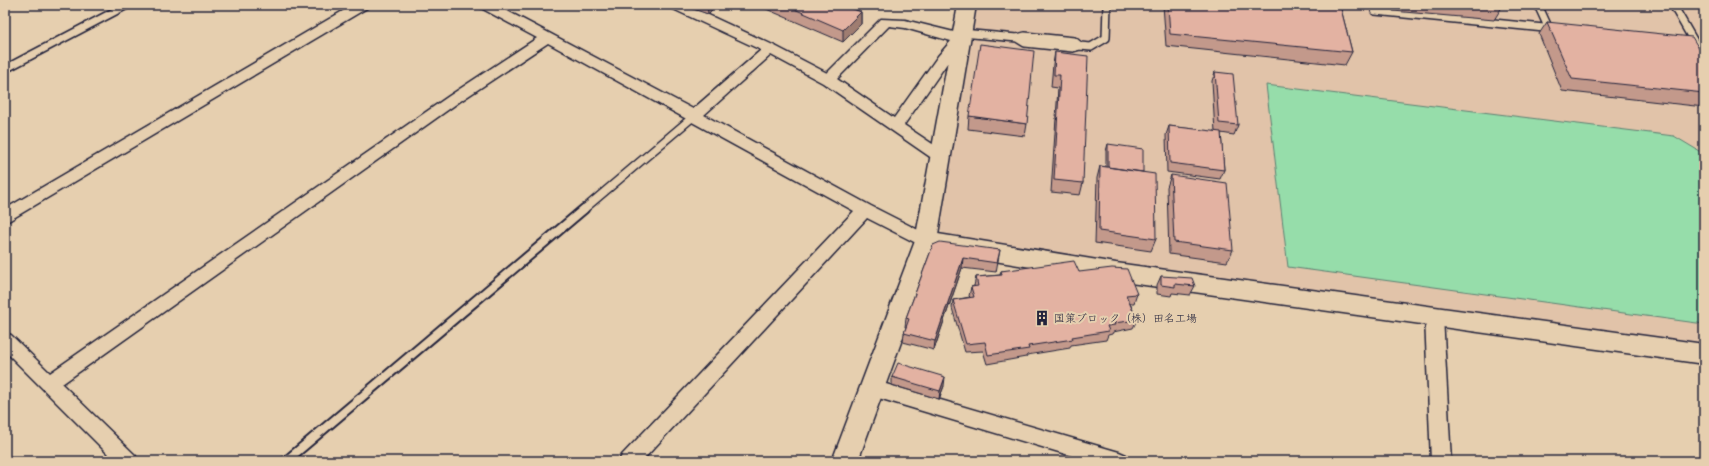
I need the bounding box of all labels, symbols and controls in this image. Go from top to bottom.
building icon: 国策ブロック（株）田名工場 [1033,309,1051,327]
place label: 国策ブロック（株）田名工場 [1054,311,1197,325]

